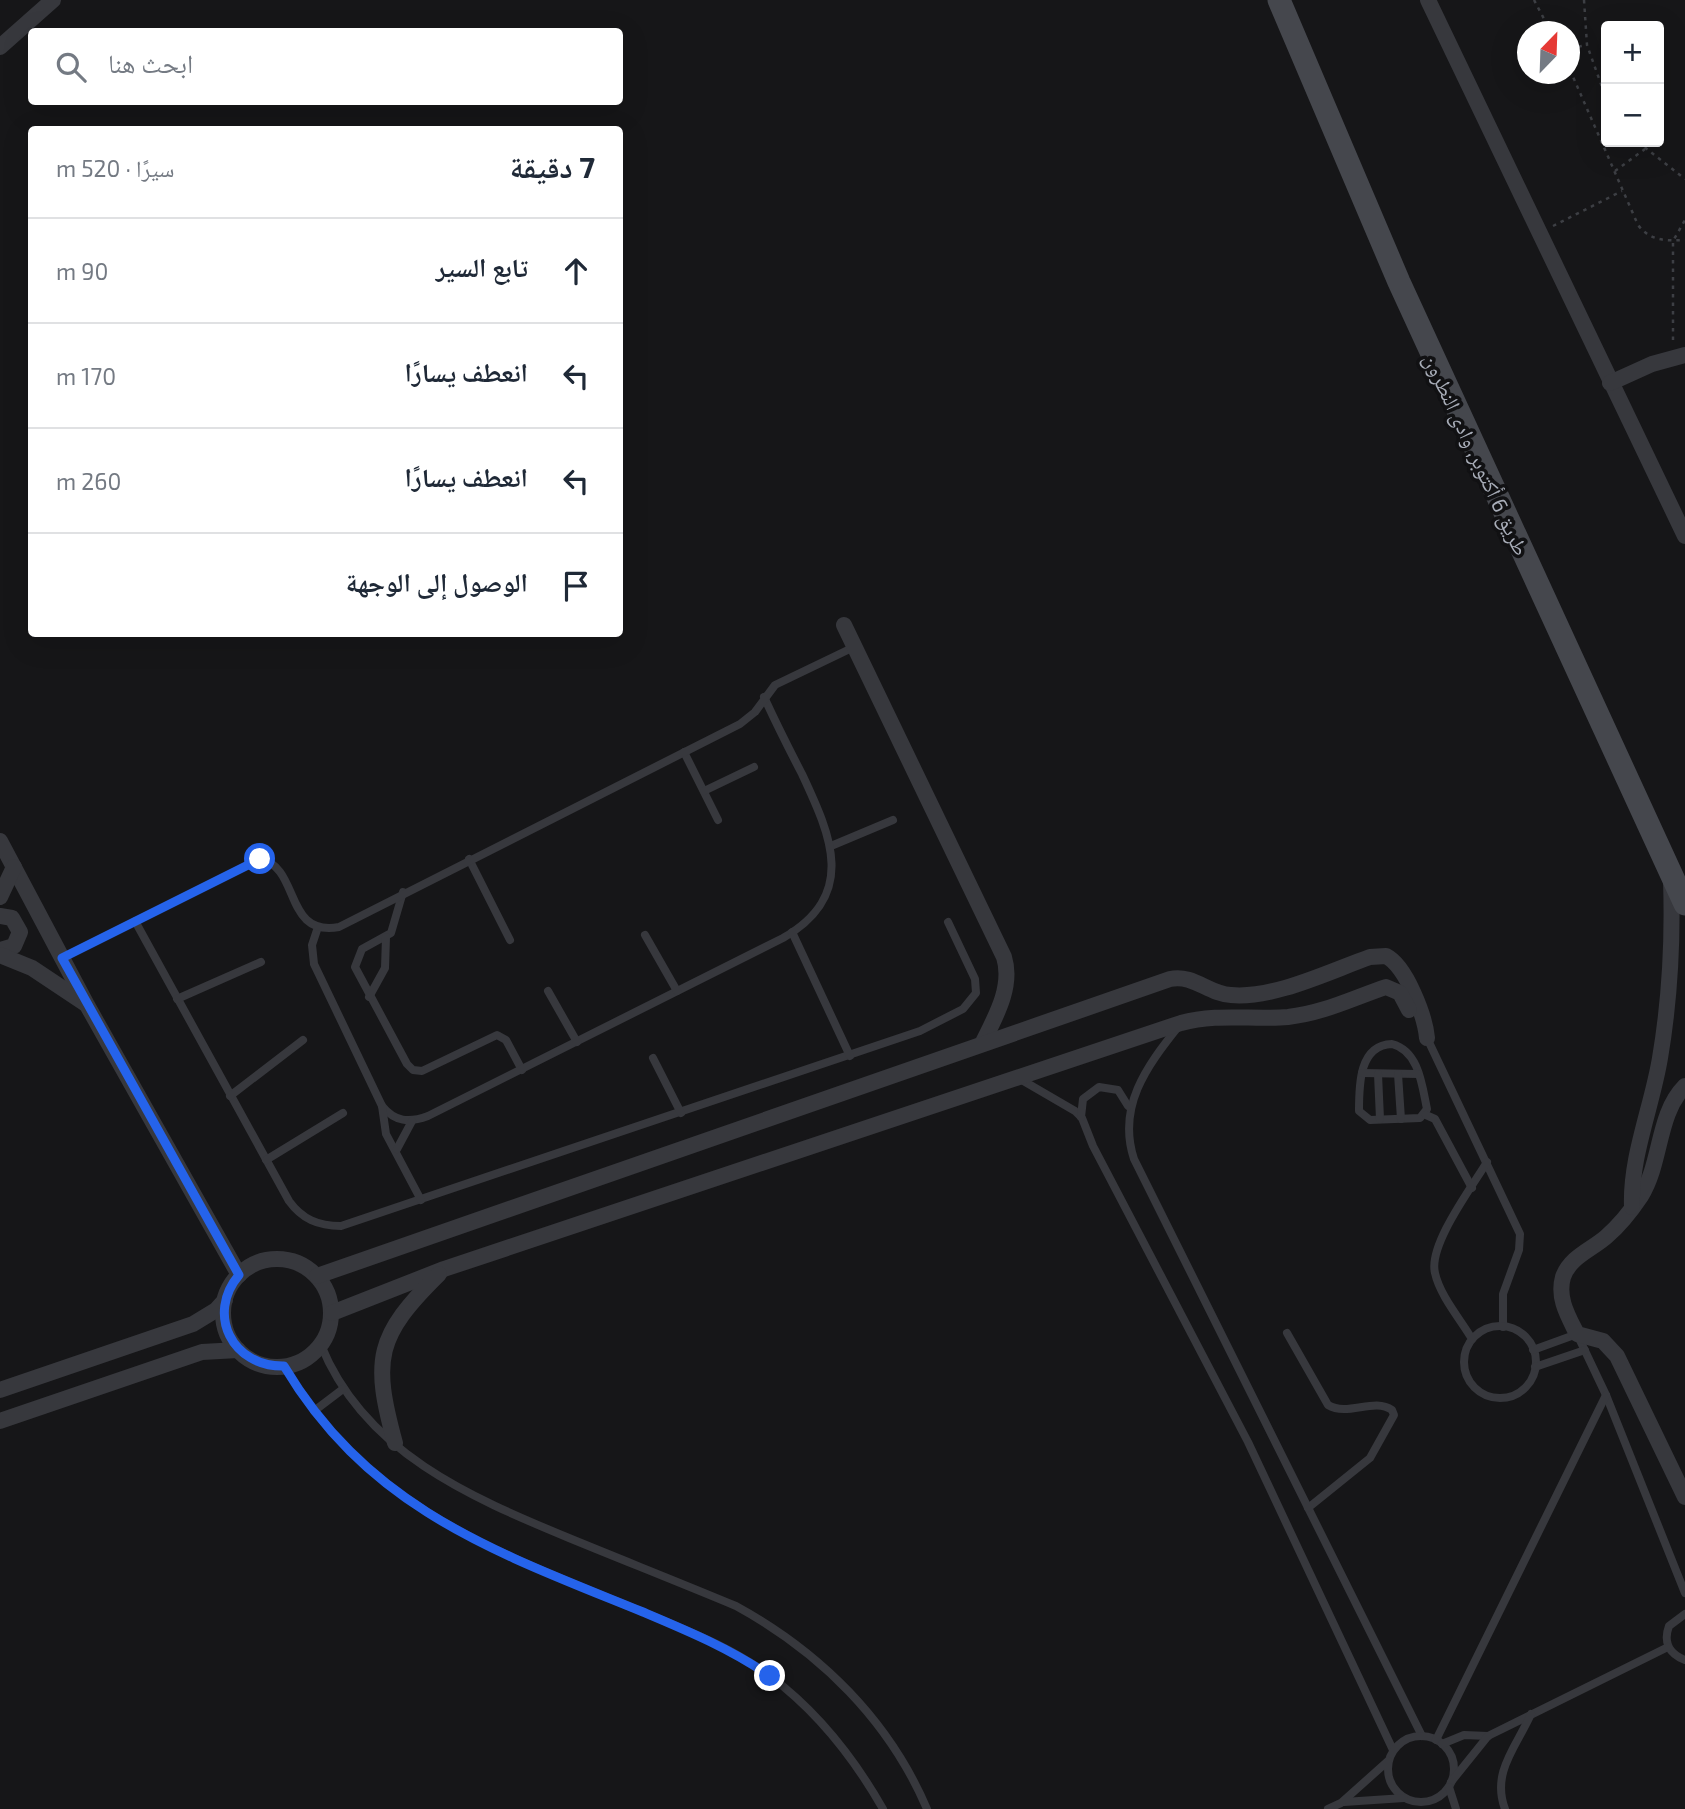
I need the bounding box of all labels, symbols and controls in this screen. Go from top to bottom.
north arrow [1517,21,1580,84]
map controls [1601,21,1664,147]
button: + [1601,21,1664,84]
search box [28,28,623,105]
text: ابحث هنا [108,47,193,78]
icon: search [52,48,90,86]
button: − [1601,84,1664,147]
text: 7 دقيقة [510,148,595,184]
text: سيرًا · 520 m [56,154,174,182]
text: تابع السير [436,251,528,282]
icon: ahead [557,252,595,290]
text: 90 m [56,257,108,285]
street label: طريق 6 أكتوبر, وادى النطرون [1417,349,1535,560]
text: انعطف يسارًا [404,356,528,387]
icon: left [557,357,595,395]
text: 170 m [56,362,116,390]
text: انعطف يسارًا [404,461,528,492]
icon: left [557,462,595,500]
text: 260 m [56,467,121,495]
text: الوصول إلى الوجهة [346,566,528,597]
icon: arrive [557,567,595,605]
route start [244,843,275,874]
route end [754,1660,785,1691]

